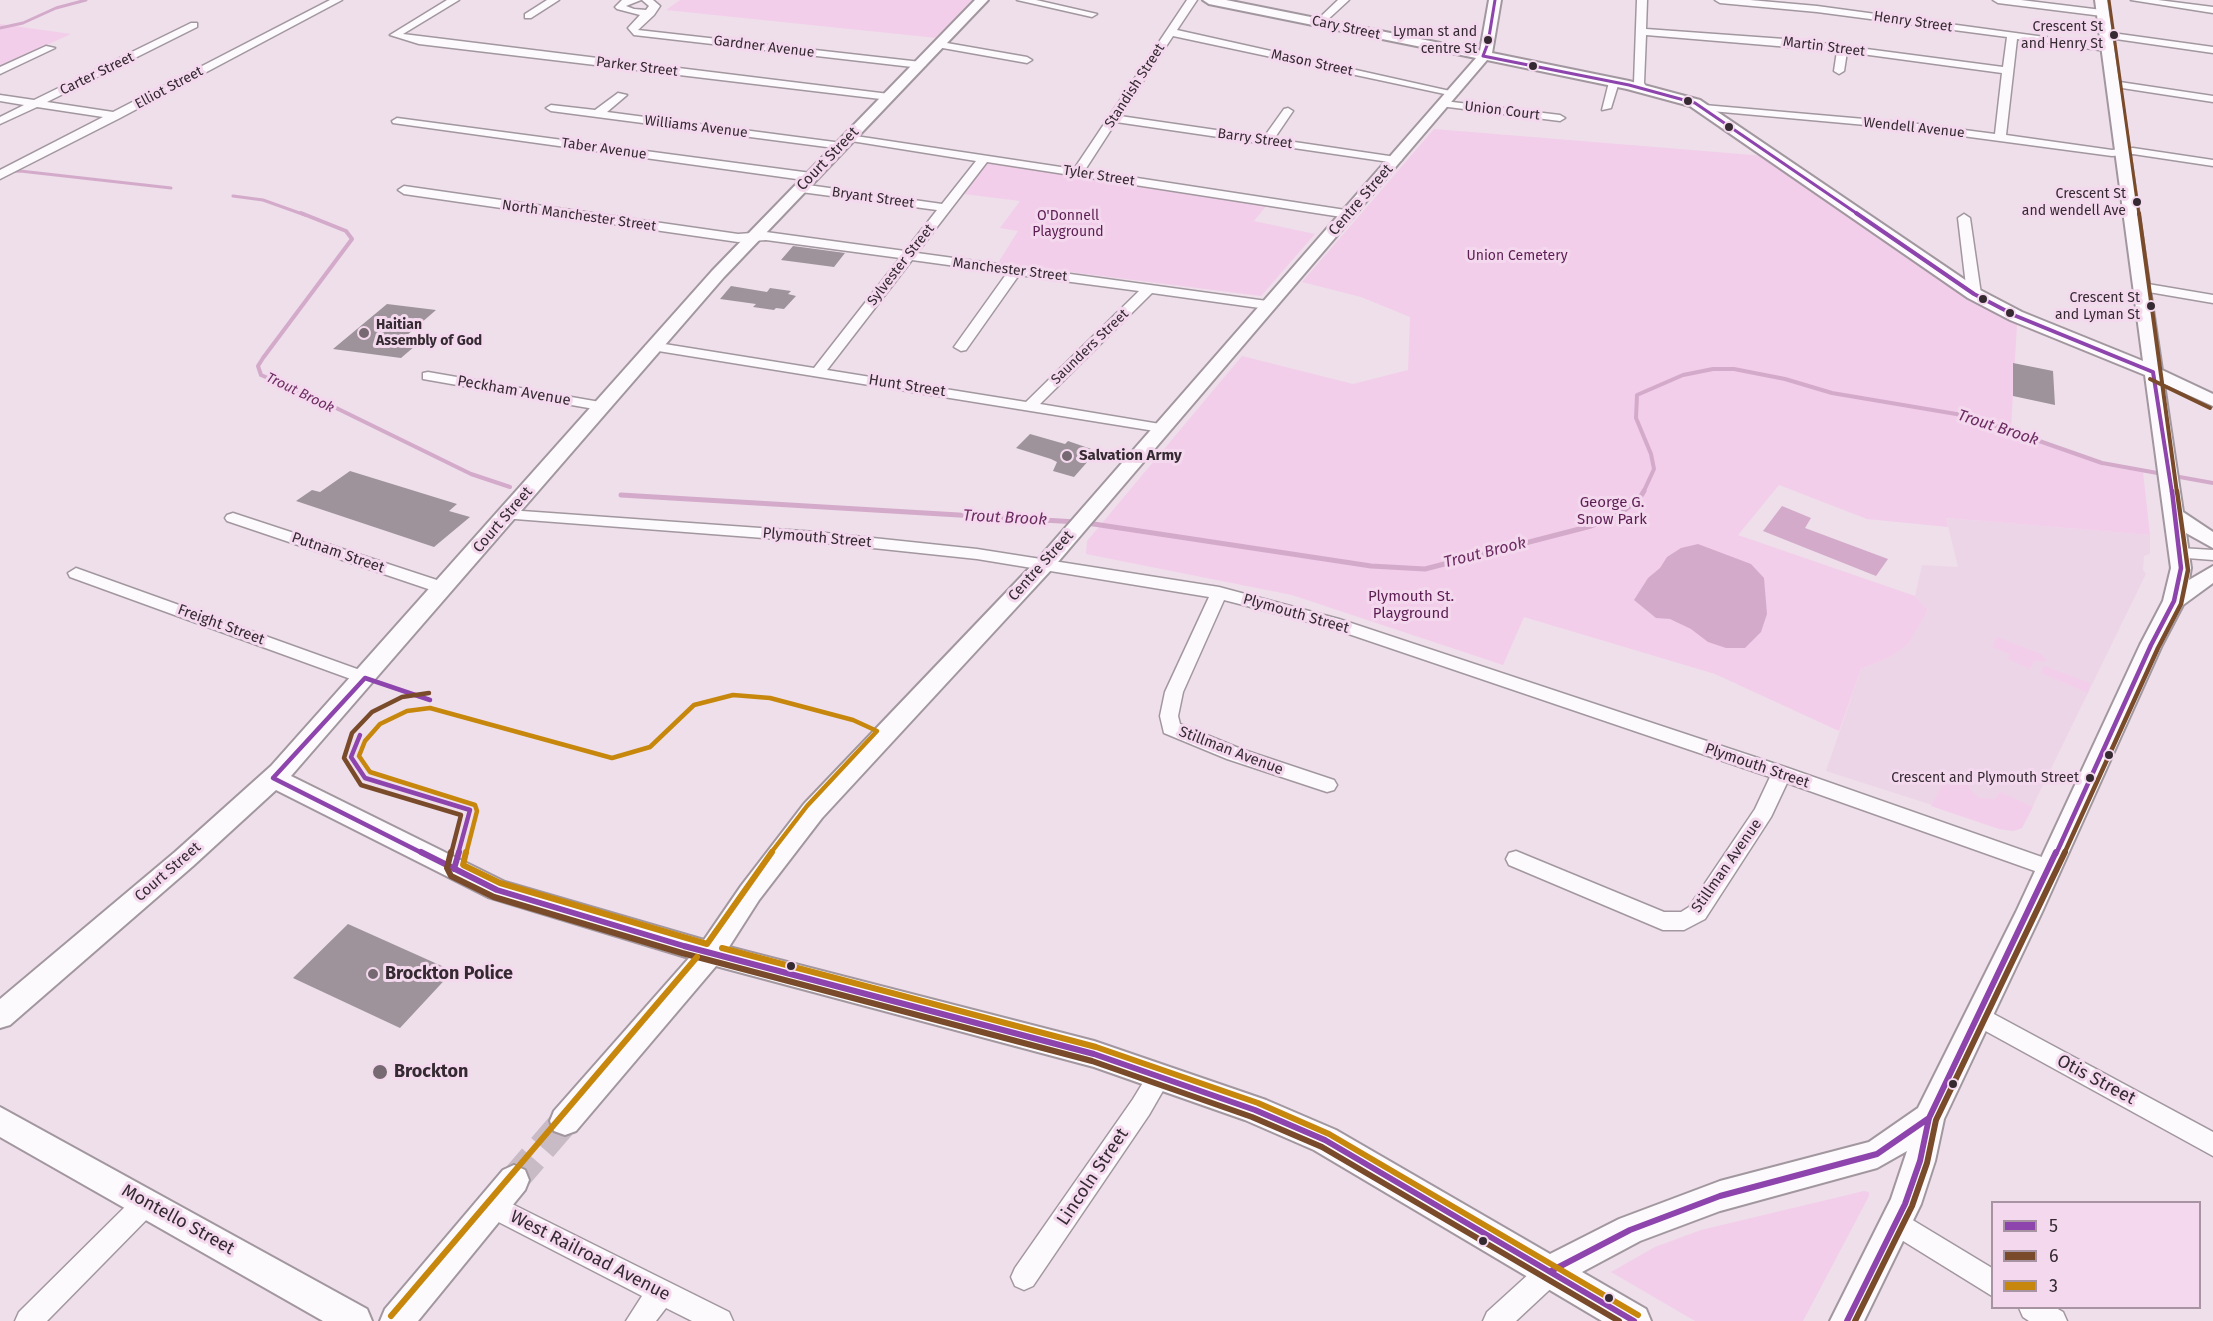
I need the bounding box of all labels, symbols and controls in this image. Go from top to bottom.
street label: Henry Street [1873,8,1953,36]
street label: Cary Street [1310,13,1382,43]
place label: Crescent St and Henry St [2021,19,2103,51]
place label: Lyman st and centre St [1393,24,1477,56]
marker: Crescent St and Henry St [2108,29,2120,41]
street label: Gardner Avenue [713,32,815,62]
marker: Lyman st and centre St [1482,34,1494,46]
street label: Martin Street [1782,34,1866,60]
street label: Standish Street [1101,41,1169,131]
street label: Mason Street [1270,46,1354,80]
street label: Carter Street [57,49,137,99]
street label: Parker Street [595,54,679,80]
unlabelled marker [1527,60,1539,72]
street label: Elliot Street [132,63,206,113]
unlabelled marker [1682,95,1694,107]
street label: Union Court [1463,98,1541,124]
street label: Williams Avenue [643,112,749,142]
street label: Wendell Avenue [1863,114,1965,142]
unlabelled marker [1723,121,1735,133]
street label: Court Street [793,123,863,195]
street label: Barry Street [1216,125,1294,153]
street label: Taber Avenue [560,135,648,163]
street label: Centre Street [1325,161,1397,239]
street label: Tyler Street [1062,162,1136,190]
street label: Bryant Street [831,184,915,212]
place label: Crescent St and wendell Ave [2022,186,2126,219]
marker: Crescent St and wendell Ave [2131,196,2143,208]
street label: North Manchester Street [501,197,657,235]
park label: O'Donnell Playground [1032,208,1104,240]
street label: Sylvester Street [864,221,938,309]
park label: Union Cemetery [1466,248,1568,264]
street label: Manchester Street [952,255,1068,285]
place label: Crescent St and Lyman St [2055,290,2140,322]
unlabelled marker [1977,293,1989,305]
marker: Crescent St and Lyman St [2145,300,2157,312]
street label: Saunders Street [1048,306,1132,388]
unlabelled marker [2004,307,2016,319]
place label: Haitian Assembly of God [376,317,482,350]
marker: Haitian Assembly of God [357,326,371,340]
water label: Trout Brook [263,369,337,417]
street label: Hunt Street [867,371,947,401]
street label: Peckham Avenue [456,372,572,410]
water label: Trout Brook [1955,406,2041,450]
place label: Salvation Army [1079,447,1182,465]
marker: Salvation Army [1060,449,1074,463]
street label: Court Street [469,483,537,557]
park label: George G. Snow Park [1577,494,1647,529]
water label: Trout Brook [963,506,1047,530]
street label: Plymouth Street [762,524,872,552]
street label: Centre Street [1005,527,1077,605]
street label: Putnam Street [289,529,387,577]
water label: Trout Brook [1442,534,1528,572]
park label: Plymouth St. Playground [1368,588,1454,623]
street label: Plymouth Street [1241,590,1351,638]
street label: Freight Street [175,601,267,649]
street label: Stillman Avenue [1176,723,1286,779]
street label: Plymouth Street [1702,740,1812,792]
unlabelled marker [2103,749,2115,761]
place label: Crescent and Plymouth Street [1891,770,2079,786]
marker: Crescent and Plymouth Street [2084,772,2096,784]
street label: Stillman Avenue [1688,816,1766,916]
street label: Court Street [131,838,205,906]
unlabelled marker [785,960,797,972]
place label: Brockton Police [385,963,513,985]
marker: Brockton Police [366,967,380,981]
street label: Otis Street [2053,1050,2139,1110]
place label: Brockton [394,1061,468,1083]
marker: Brockton [371,1063,389,1081]
unlabelled marker [1947,1078,1959,1090]
street label: Lincoln Street [1053,1124,1133,1230]
street label: Montello Street [118,1180,238,1260]
legend [1991,1201,2201,1309]
street label: West Railroad Avenue [506,1206,674,1306]
text: 5 [2049,1215,2058,1237]
unlabelled marker [1477,1235,1489,1247]
text: 6 [2049,1245,2059,1267]
text: 3 [2049,1275,2058,1297]
unlabelled marker [1603,1292,1615,1304]

